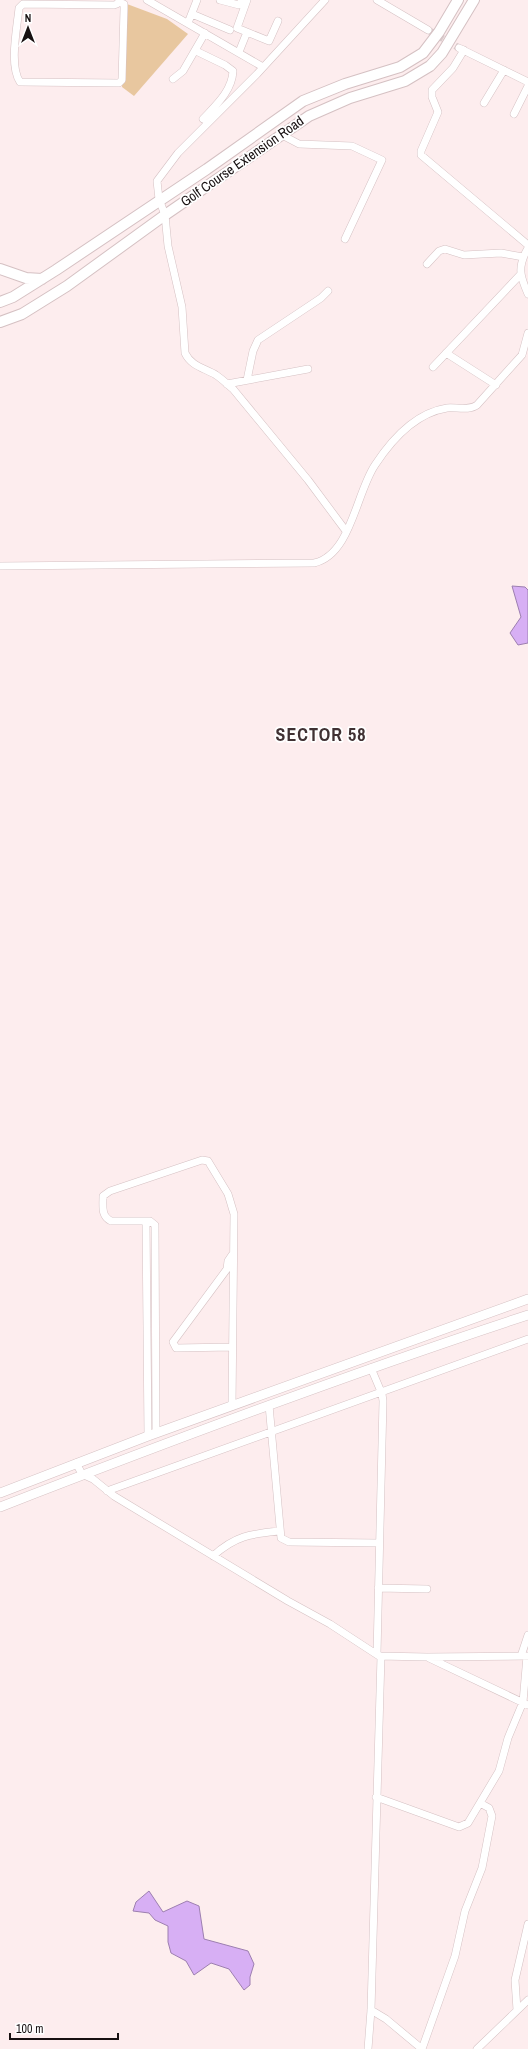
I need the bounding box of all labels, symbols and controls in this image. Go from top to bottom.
north arrow [8,8,48,48]
text: N [25,11,31,25]
street label: Golf Course Extension Road [177,112,307,210]
district label: SECTOR 58 [276,722,366,747]
scale bar [10,2015,118,2041]
text: 100 m [16,2021,43,2037]

